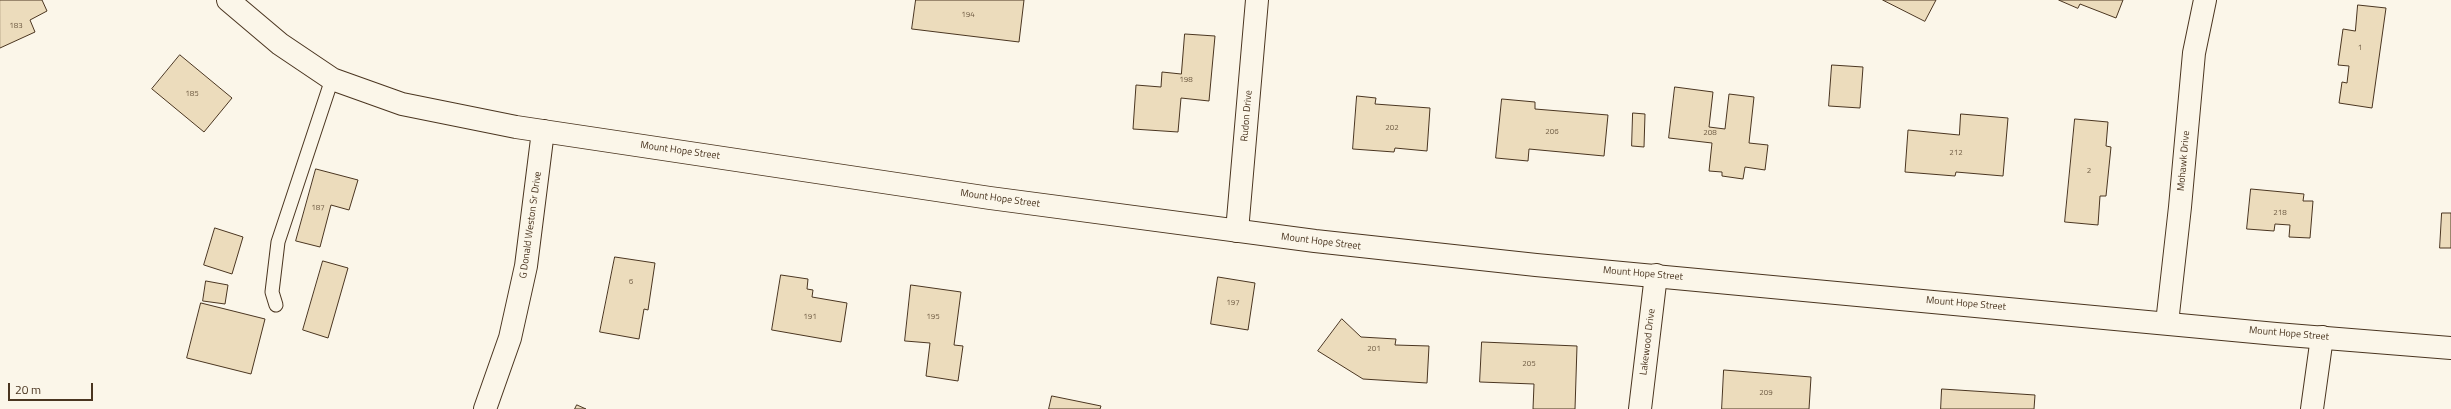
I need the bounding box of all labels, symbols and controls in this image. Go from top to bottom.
house number: 194 [961,10,975,20]
house number: 183 [9,21,23,31]
house number: 1 [2358,43,2362,53]
house number: 198 [1179,75,1193,85]
house number: 185 [185,89,199,99]
street label: Rudon Drive [1239,90,1255,142]
house number: 202 [1385,123,1399,133]
house number: 206 [1545,127,1559,137]
house number: 208 [1703,128,1717,138]
street label: Mohawk Drive [2175,130,2193,192]
street label: Mount Hope Street [639,139,721,163]
house number: 212 [1949,148,1963,158]
house number: 2 [2087,166,2091,176]
street label: G Donald Weston Sr Drive [518,171,544,279]
street label: Mount Hope Street [959,187,1041,211]
house number: 187 [311,203,325,213]
house number: 218 [2273,208,2287,218]
street label: Mount Hope Street [1280,231,1362,253]
street label: Mount Hope Street [1602,265,1684,283]
house number: 6 [629,277,633,287]
street label: Mount Hope Street [1925,295,2007,313]
house number: 197 [1226,298,1240,308]
street label: Lakewood Drive [1638,308,1658,376]
house number: 191 [803,312,817,322]
house number: 195 [926,312,940,322]
street label: Mount Hope Street [2248,325,2330,343]
house number: 201 [1367,344,1381,354]
house number: 205 [1522,359,1536,369]
scale bar [10,375,95,401]
text: 20 m [15,380,41,399]
house number: 209 [1759,388,1773,398]

